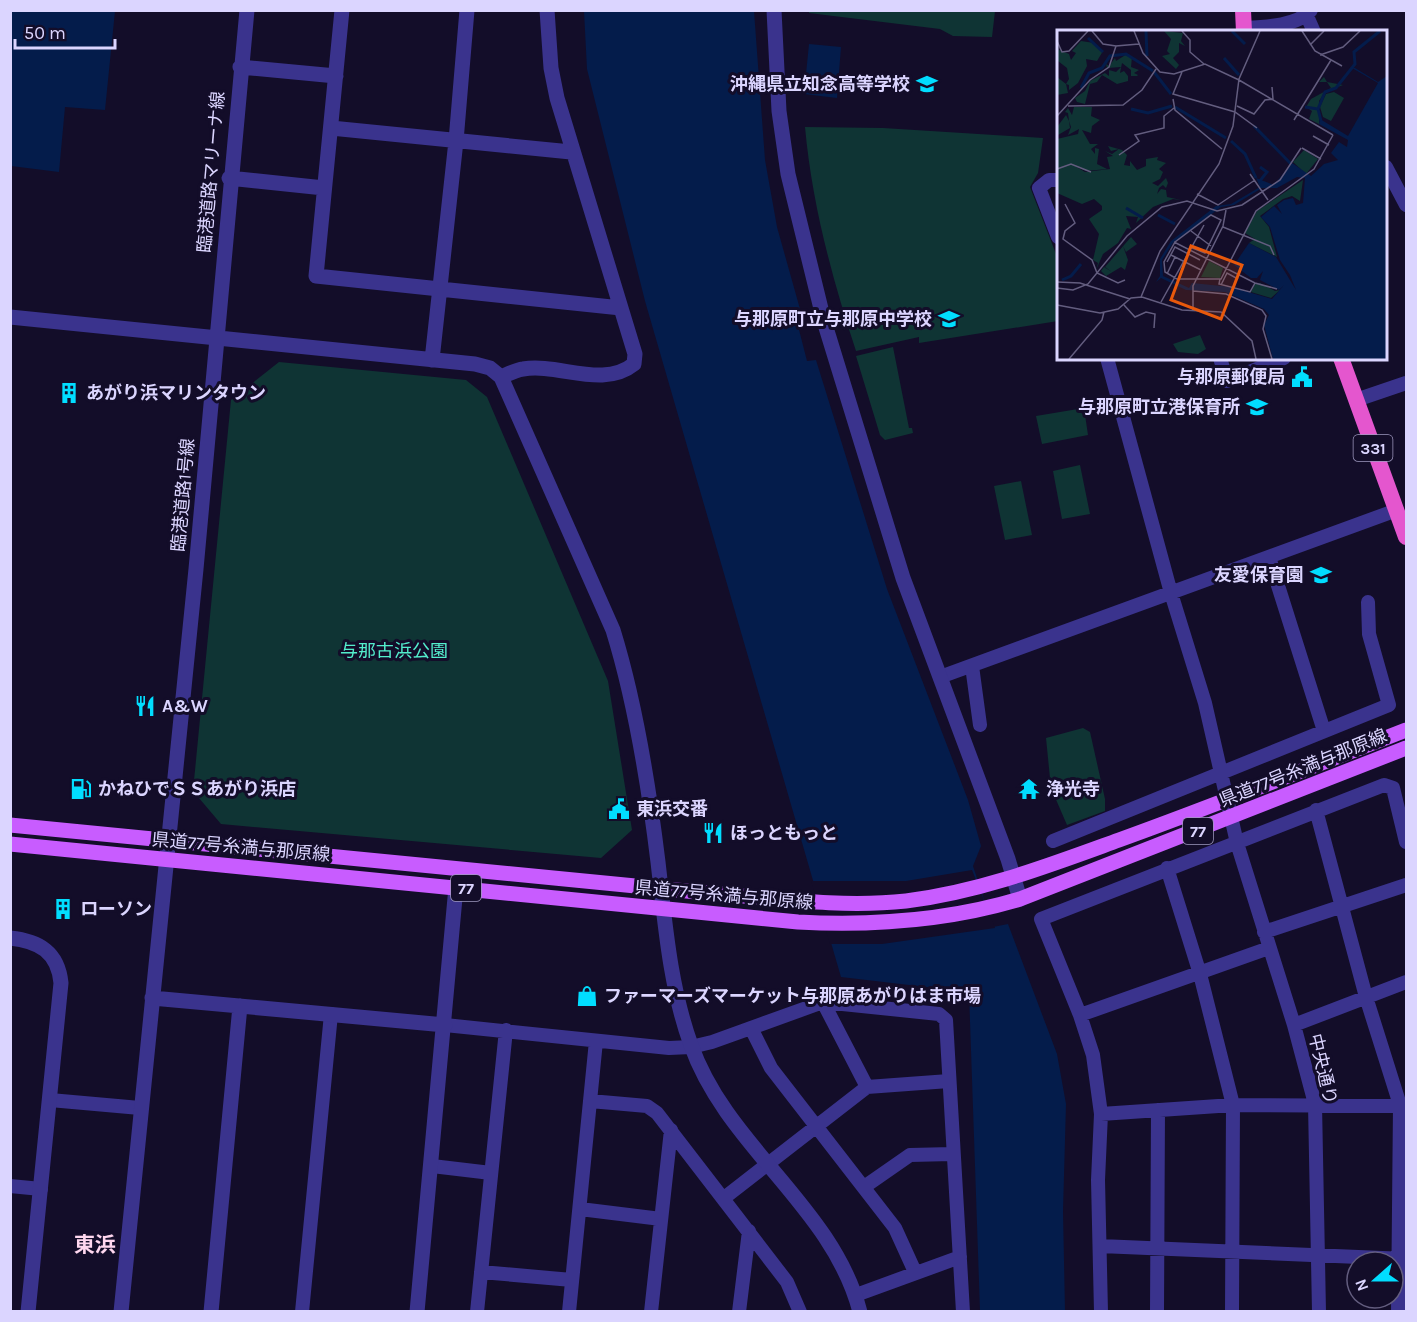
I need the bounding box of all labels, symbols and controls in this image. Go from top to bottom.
scale bar [15,12,116,50]
text: 50 m [24,22,66,44]
inset map [1057,30,1387,360]
school or university icon: 沖縄県立知念高等学校 [915,72,939,96]
place label: 沖縄県立知念高等学校 [730,73,910,95]
street label: 臨港道路マリーナ線 [193,90,229,254]
school or university icon: 与那原町立与那原中学校 [937,307,961,331]
place label: 与那原町立与那原中学校 [734,308,932,330]
public building icon: 与那原郵便局 [1290,365,1314,389]
place label: 与那原郵便局 [1177,366,1285,388]
building icon: あがり浜マリンタウン [57,381,81,405]
place label: あがり浜マリンタウン [86,382,266,404]
school or university icon: 与那原町立港保育所 [1245,395,1269,419]
place label: 与那原町立港保育所 [1078,396,1240,418]
road number: 331 [1354,435,1392,461]
street label: 臨港道路1号線 [167,437,199,553]
school or university icon: 友愛保育園 [1309,563,1333,587]
place label: 友愛保育園 [1214,564,1304,586]
park label: 与那古浜公園 [340,640,448,662]
restaurant icon: A&W [133,694,157,718]
place label: A&W [162,695,208,717]
street label: 県道77号糸満与那原線 [1216,724,1390,812]
fuel station icon: かねひでＳＳあがり浜店 [69,777,93,801]
temple icon: 浄光寺 [1017,777,1041,801]
place label: かねひでＳＳあがり浜店 [98,778,296,800]
place label: 浄光寺 [1046,778,1100,800]
public building icon: 東浜交番 [607,797,631,821]
place label: 東浜交番 [636,798,708,820]
road number: 77 [1183,818,1213,844]
restaurant icon: ほっともっと [701,821,725,845]
place label: ほっともっと [730,822,838,844]
street label: 県道77号糸満与那原線 [151,828,331,866]
road number: 77 [451,875,481,901]
street label: 県道77号糸満与那原線 [634,876,814,914]
building icon: ローソン [51,897,75,921]
place label: ローソン [80,898,152,920]
shop icon: ファーマーズマーケット与那原あがりはま市場 [575,984,599,1008]
place label: ファーマーズマーケット与那原あがりはま市場 [604,985,981,1007]
street label: 中央通り [1304,1031,1342,1107]
district label: 東浜 [74,1233,116,1257]
north arrow [1345,1250,1405,1310]
text: N [1351,1276,1372,1294]

